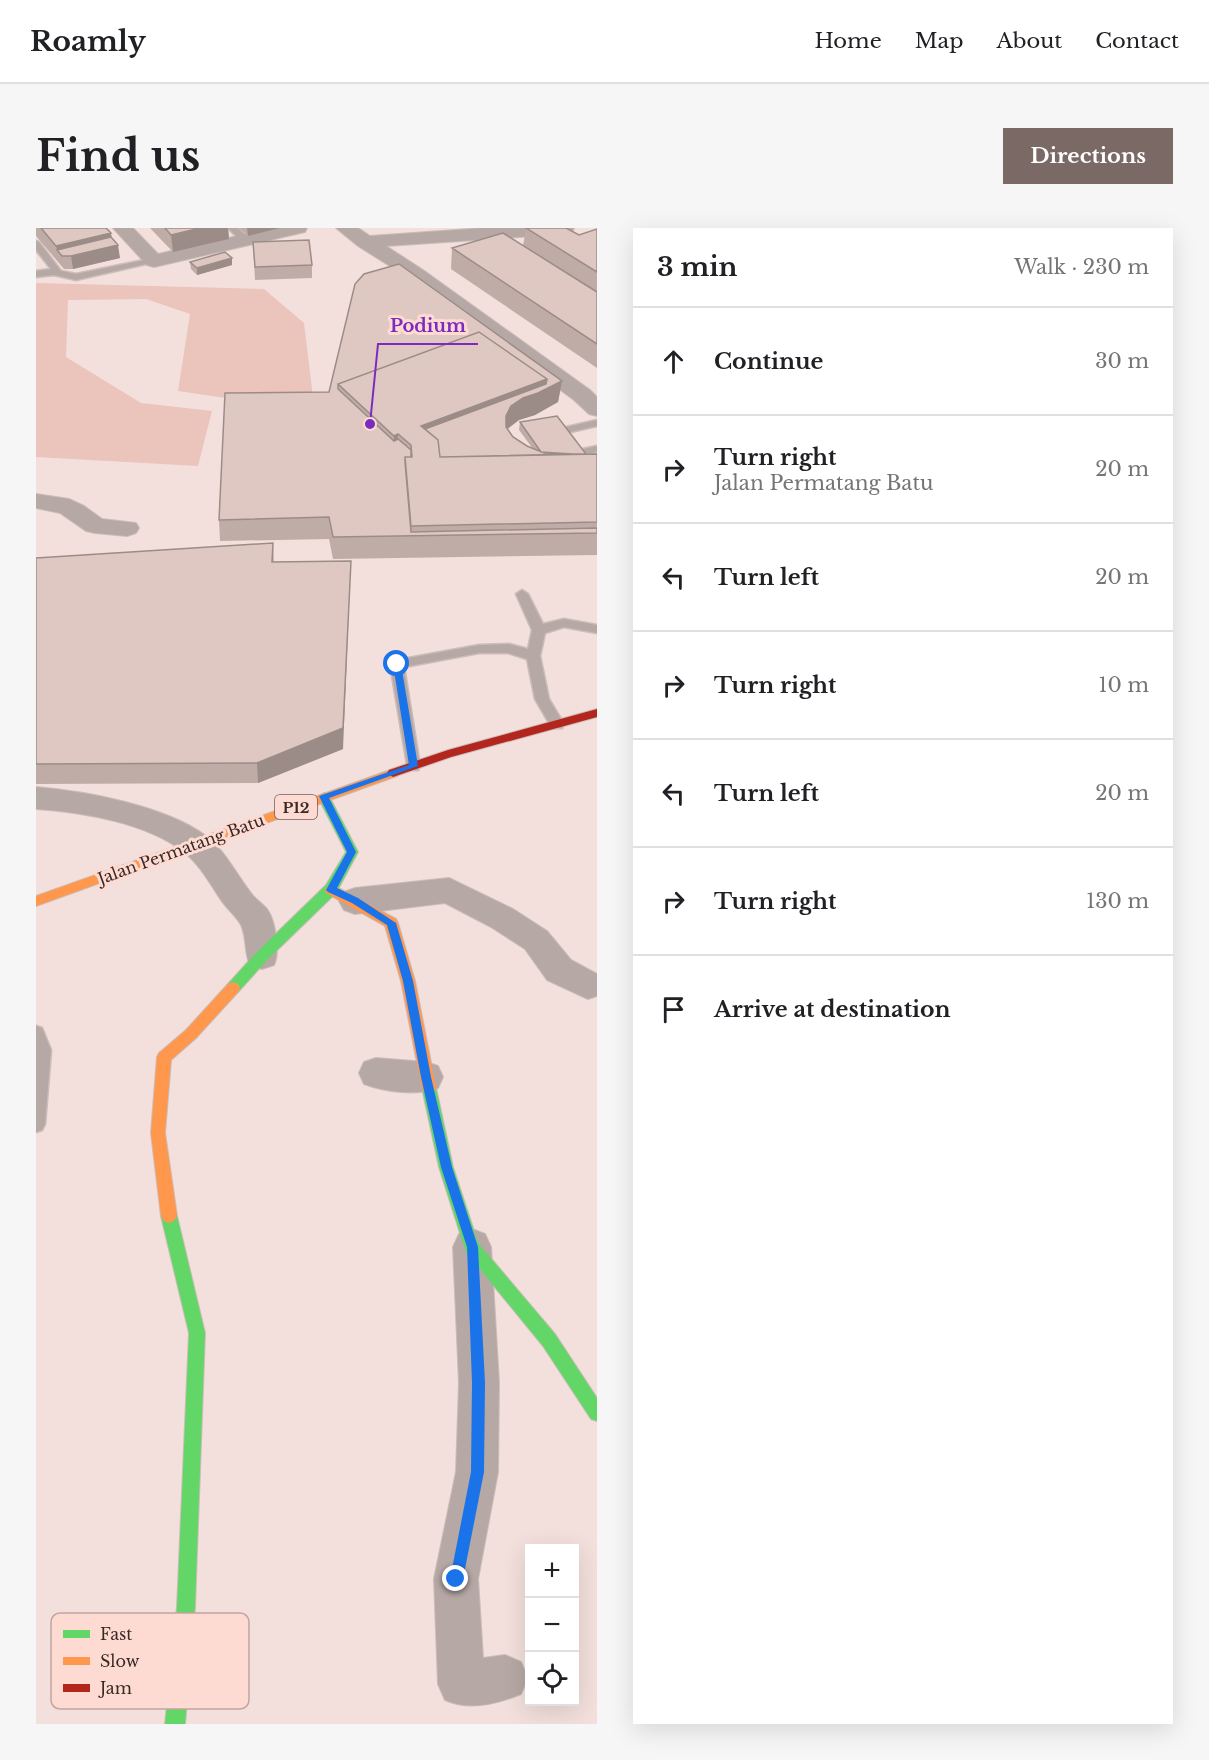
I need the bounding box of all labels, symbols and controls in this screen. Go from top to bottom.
text: Roamly [30,24,146,59]
text: Home [815,28,882,54]
text: Map [915,28,963,54]
text: About [996,28,1062,54]
text: Contact [1095,28,1179,54]
button: Directions [1003,128,1173,184]
text: Find us [36,130,200,182]
text: 3 min [657,251,738,283]
text: Walk · 230 m [1014,255,1149,279]
callout: Podium [378,308,478,344]
text: Podium [390,315,466,337]
icon: ahead [657,345,690,378]
text: Continue [714,348,823,375]
text: 30 m [1095,349,1149,373]
text: Turn right [714,444,836,471]
icon: right [657,453,690,486]
text: 20 m [1095,457,1149,481]
text: Jalan Permatang Batu [714,471,933,495]
icon: left [657,561,690,594]
text: Turn left [714,564,819,591]
text: 20 m [1095,565,1149,589]
route start [383,650,409,676]
icon: right [657,669,690,702]
text: Turn right [714,672,836,699]
text: 10 m [1099,673,1149,697]
icon: left [657,777,690,810]
text: Turn left [714,780,819,807]
text: 20 m [1095,781,1149,805]
road number: P12 [275,795,317,819]
street label: Jalan Permatang Batu [93,809,267,889]
icon: right [657,885,690,918]
text: Turn right [714,888,836,915]
text: 130 m [1086,889,1149,913]
icon: arrive [657,993,690,1026]
text: Arrive at destination [714,996,951,1023]
map controls [525,1544,579,1706]
button: + [525,1544,579,1598]
route end [442,1565,468,1591]
button: − [525,1598,579,1652]
legend [51,1613,249,1709]
text: Fast [100,1624,132,1644]
text: Slow [100,1651,140,1671]
button: locate [525,1652,579,1706]
text: Jam [98,1678,132,1698]

